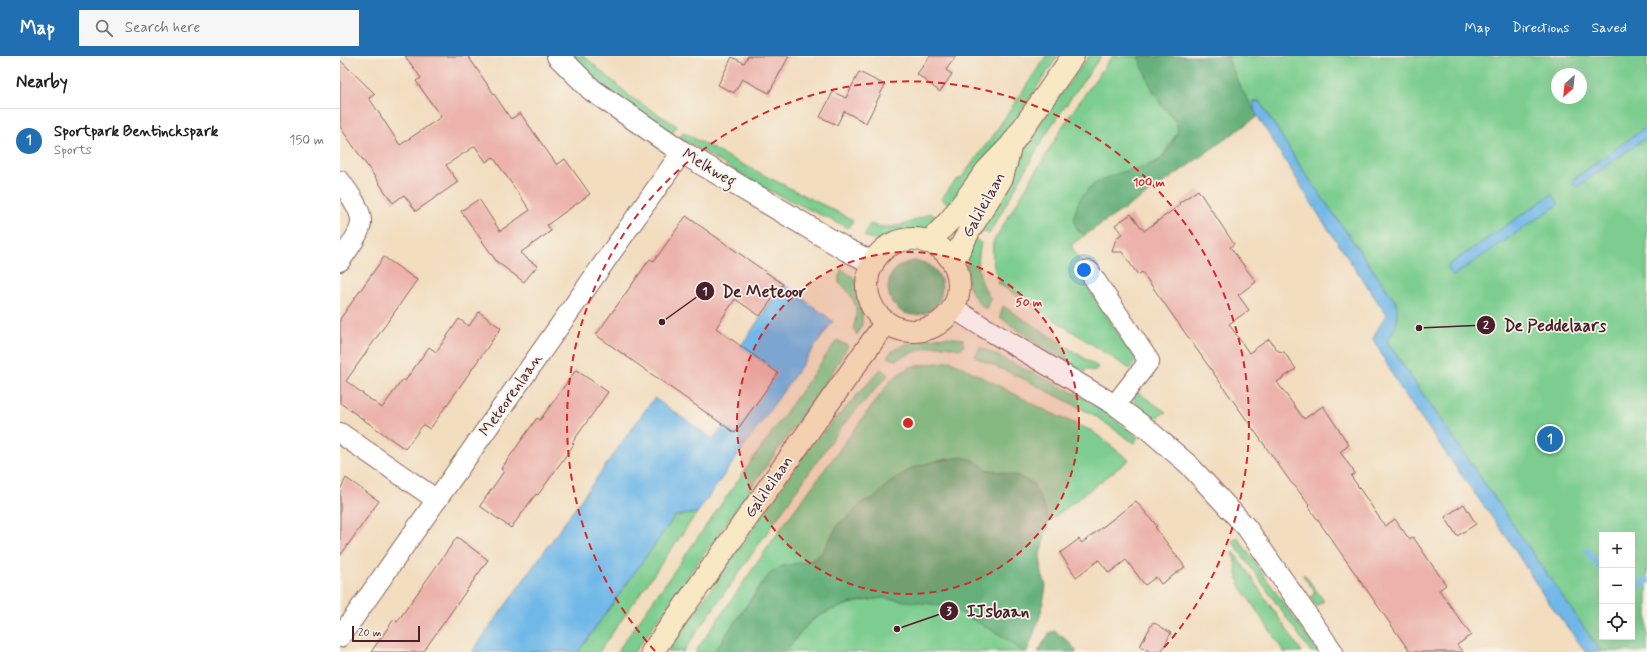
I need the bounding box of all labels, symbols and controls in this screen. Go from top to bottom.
search box [79,10,359,46]
text: Map [20,16,55,41]
icon: search [93,17,115,39]
text: Search here [125,18,200,38]
text: Map [1464,19,1490,37]
text: Directions [1512,19,1570,37]
text: Saved [1592,19,1627,37]
north arrow [1551,68,1587,104]
text: Nearby [16,71,68,93]
text: Sportpark Bentinckspark [54,122,218,142]
text: 1 [26,132,32,149]
text: 150 m [290,132,324,149]
text: Sports [54,142,92,159]
street label: Melkweg [678,144,740,193]
street label: Galileilaan [957,169,1011,241]
text: 100 m [1133,175,1166,191]
your location [1074,260,1094,280]
callout: De Meteoor [695,277,813,306]
text: De Meteoor [722,281,806,303]
text: 1 [702,284,708,300]
text: 50 m [1016,295,1043,311]
callout: De Peddelaars [1476,310,1615,339]
text: De Peddelaars [1504,315,1607,337]
text: 2 [1483,318,1489,334]
street label: Meteorenlaan [475,349,548,441]
centre of rings [901,416,915,430]
pin: 1 [1537,424,1563,454]
street label: Galileilaan [740,452,798,522]
map controls [1599,532,1635,640]
button: + [1599,532,1635,568]
button: − [1599,568,1635,604]
callout: IJsbaan [939,597,1037,626]
text: IJsbaan [967,601,1030,623]
text: 3 [946,604,952,620]
button: locate [1599,604,1635,640]
scale bar [352,624,420,643]
text: 20 m [358,626,381,640]

